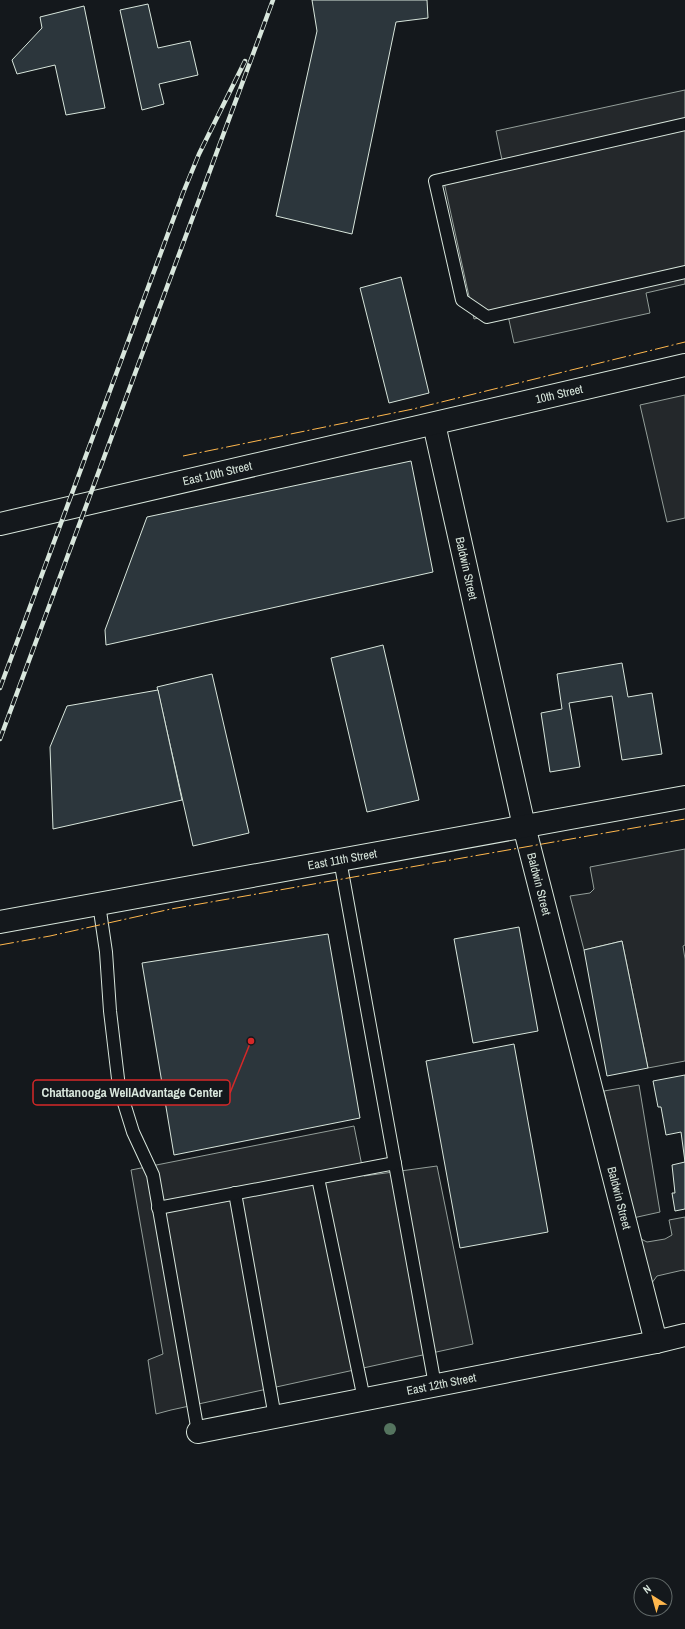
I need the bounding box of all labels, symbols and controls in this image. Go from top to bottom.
street label: 10th Street [534,381,585,407]
street label: East 10th Street [181,458,254,489]
street label: Baldwin Street [452,535,481,602]
street label: East 11th Street [306,845,378,874]
street label: Baldwin Street [523,851,555,917]
callout: Chattanooga WellAdvantage Center [33,1080,230,1105]
text: Chattanooga WellAdvantage Center [41,1084,223,1101]
street label: Baldwin Street [603,1165,635,1231]
street label: East 12th Street [405,1369,478,1399]
north arrow [633,1577,673,1617]
text: N [640,1581,654,1597]

